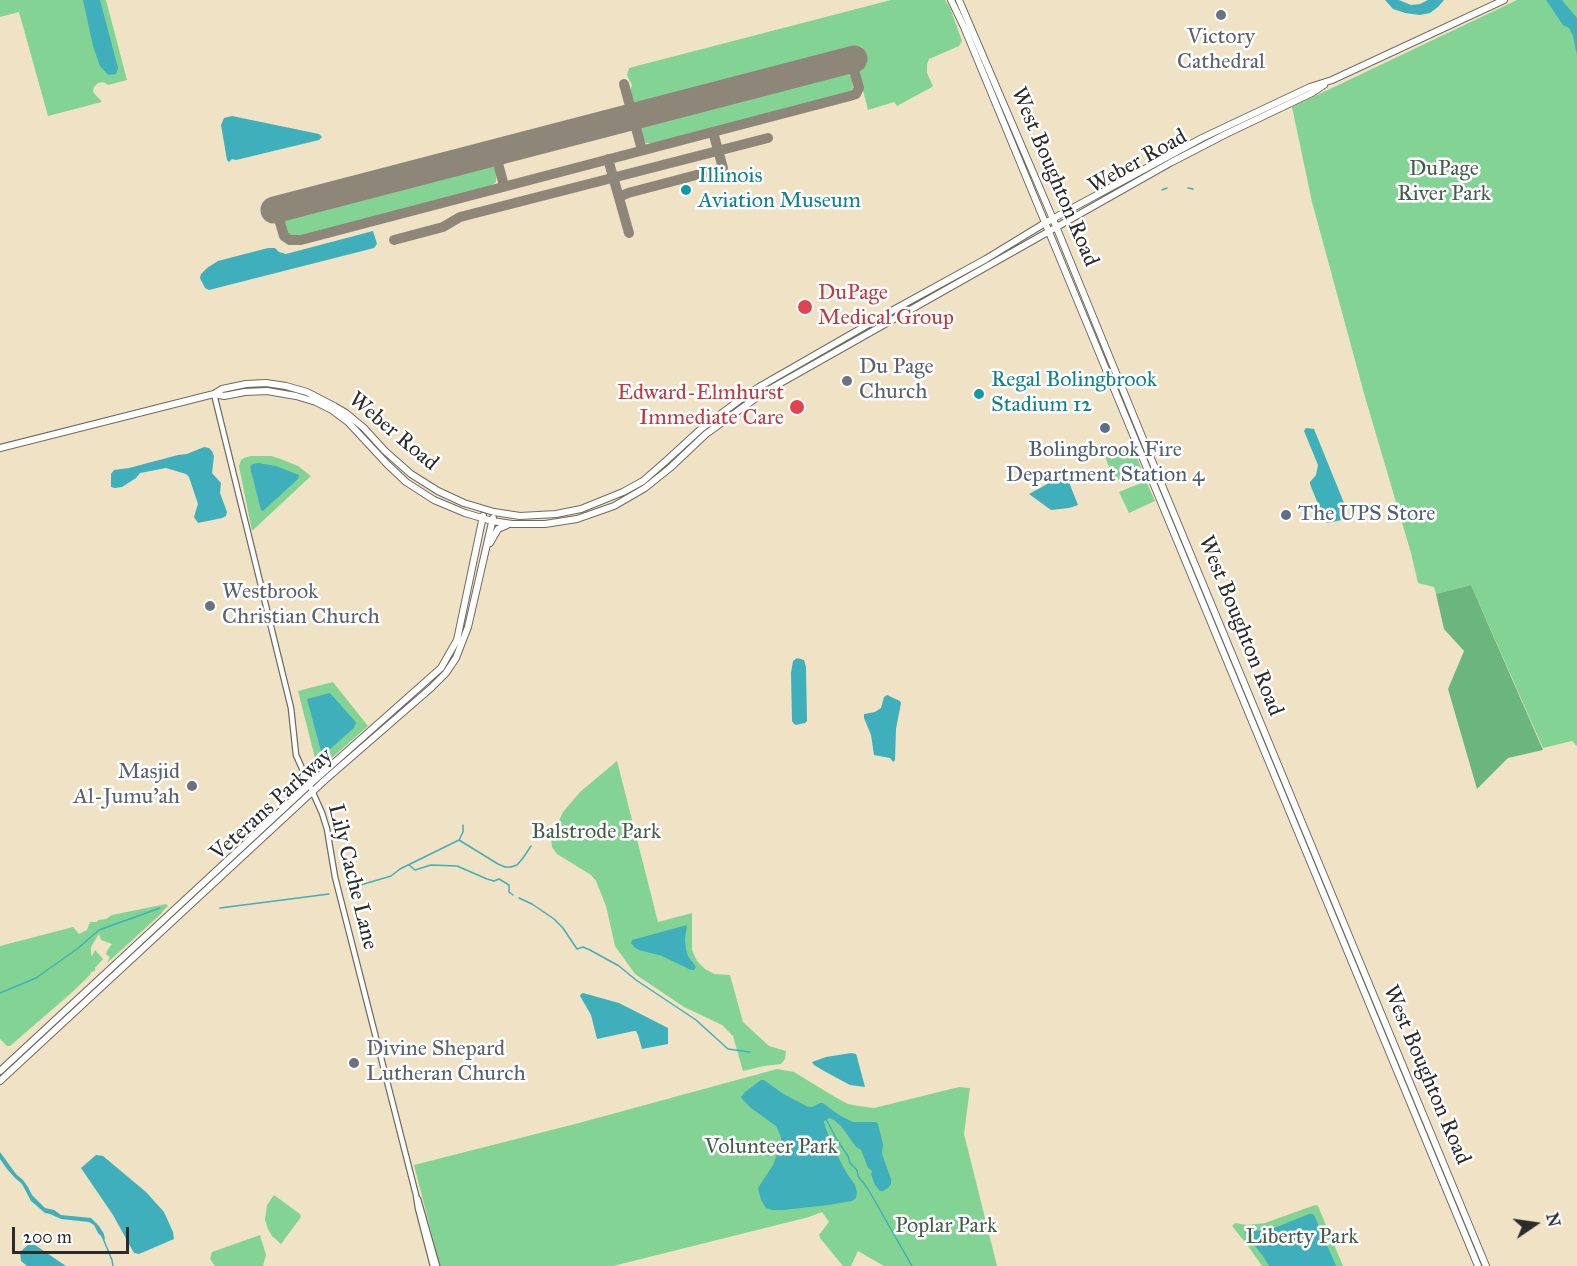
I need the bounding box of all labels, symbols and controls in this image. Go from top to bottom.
marker: Victory Cathedral [1214,8,1228,22]
place label: Victory Cathedral [1177,25,1265,76]
street label: West Boughton Road [1004,83,1104,271]
street label: Weber Road [1084,124,1192,200]
park label: DuPage River Park [1397,157,1491,208]
place label: Illinois Aviation Museum [698,164,861,216]
marker: Illinois Aviation Museum [679,183,693,197]
place label: DuPage Medical Group [818,281,954,332]
marker: DuPage Medical Group [796,298,814,316]
place label: Du Page Church [859,355,934,406]
place label: Regal Bolingbrook Stadium 12 [991,368,1157,420]
marker: Du Page Church [840,374,854,388]
place label: Edward-Elmhurst Immediate Care [617,381,784,433]
street label: Weber Road [343,387,443,477]
marker: Regal Bolingbrook Stadium 12 [972,387,986,401]
marker: Edward-Elmhurst Immediate Care [788,398,806,416]
marker: Bolingbrook Fire Department Station 4 [1098,421,1112,435]
place label: Bolingbrook Fire Department Station 4 [1006,438,1204,490]
place label: The UPS Store [1298,502,1435,528]
marker: The UPS Store [1279,508,1293,522]
street label: West Boughton Road [1192,532,1288,720]
place label: Westbrook Christian Church [222,580,380,632]
marker: Westbrook Christian Church [203,599,217,613]
street label: Veterans Parkway [205,743,339,867]
place label: Masjid Al-Jumu'ah [73,760,180,812]
marker: Masjid Al-Jumu'ah [185,779,199,793]
street label: Lily Cache Lane [321,801,383,953]
park label: Balstrode Park [531,820,661,846]
street label: West Boughton Road [1376,981,1476,1169]
place label: Divine Shepard Lutheran Church [366,1037,526,1088]
marker: Divine Shepard Lutheran Church [347,1056,361,1070]
park label: Volunteer Park [704,1135,838,1161]
north arrow [1505,1194,1565,1254]
text: N [1542,1211,1564,1229]
park label: Poplar Park [895,1214,997,1240]
scale bar [15,1215,132,1253]
park label: Liberty Park [1246,1225,1358,1251]
text: 200 m [23,1226,72,1248]

